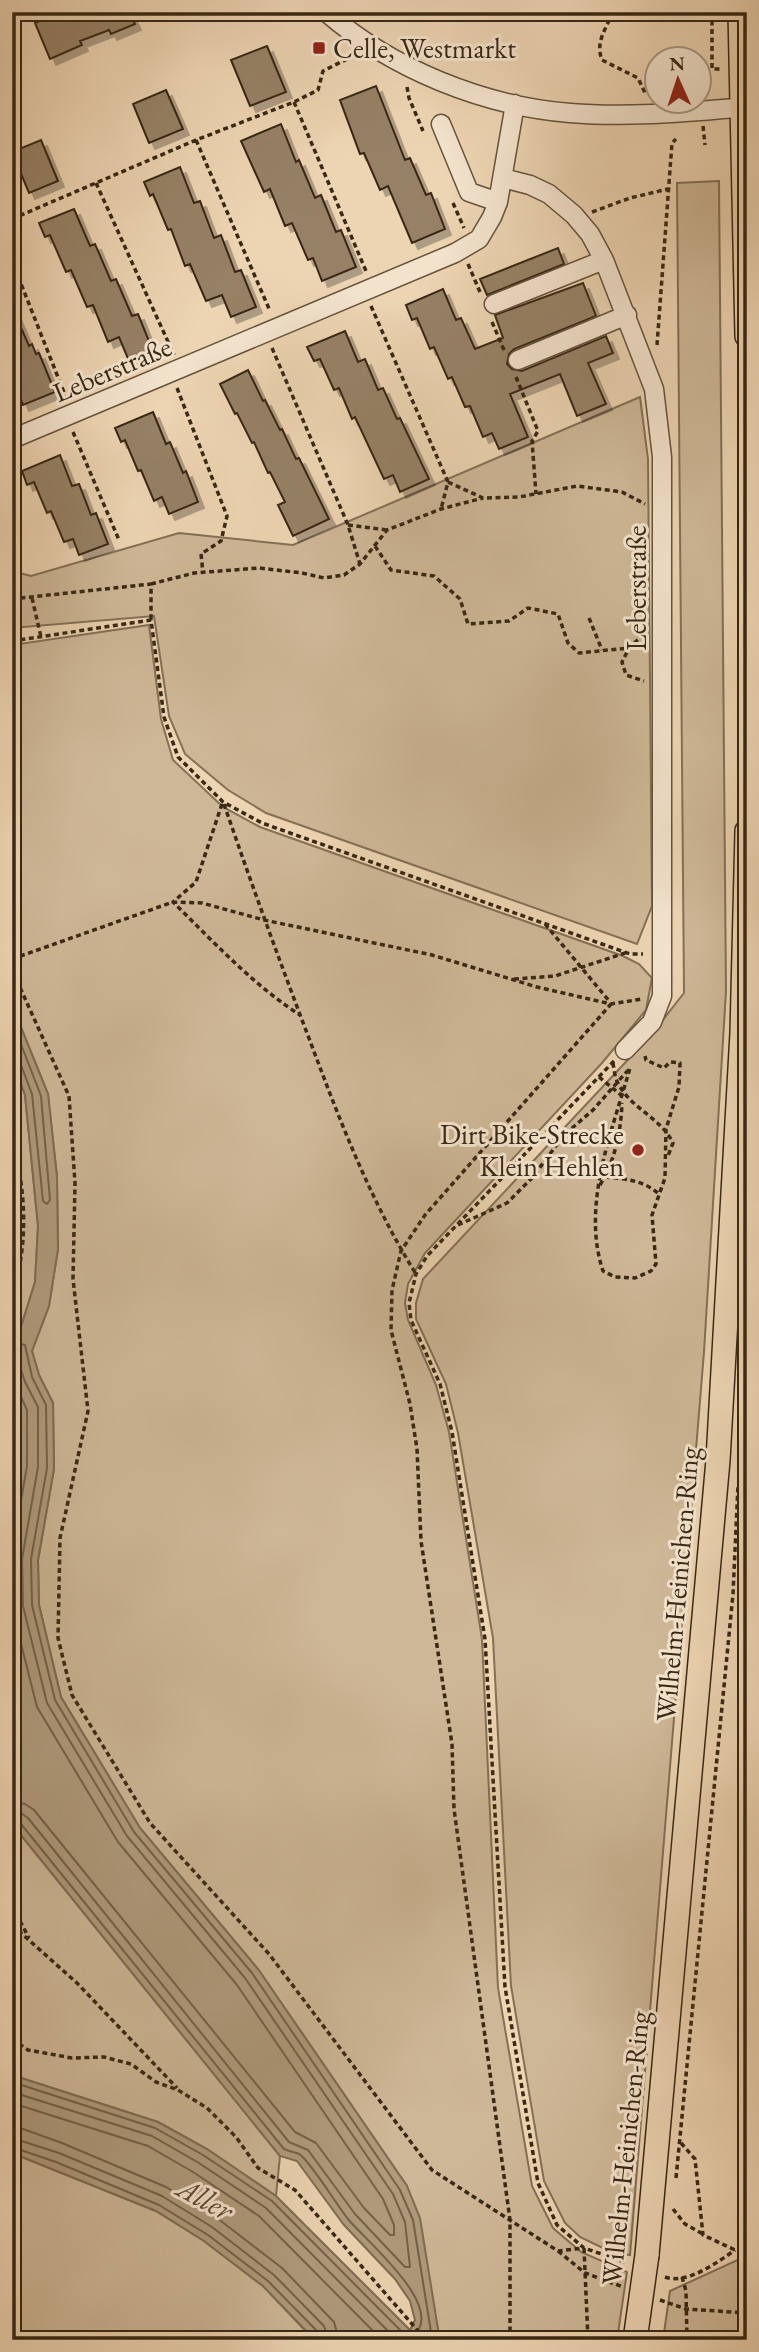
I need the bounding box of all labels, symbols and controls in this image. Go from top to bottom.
place label: Celle, Westmarkt [333,30,516,66]
marker: Celle, Westmarkt [311,40,327,56]
north arrow [644,46,714,116]
text: N [669,51,686,76]
street label: Leberstraße [47,328,177,410]
street label: Leberstraße [618,525,654,651]
place label: Dirt Bike-Strecke Klein Hehlen [440,1116,624,1184]
marker: Dirt Bike-Strecke Klein Hehlen [630,1142,646,1158]
street label: Wilhelm-Heinichen-Ring [647,1445,707,1723]
street label: Wilhelm-Heinichen-Ring [593,2008,657,2287]
water label: Aller [169,2167,241,2230]

